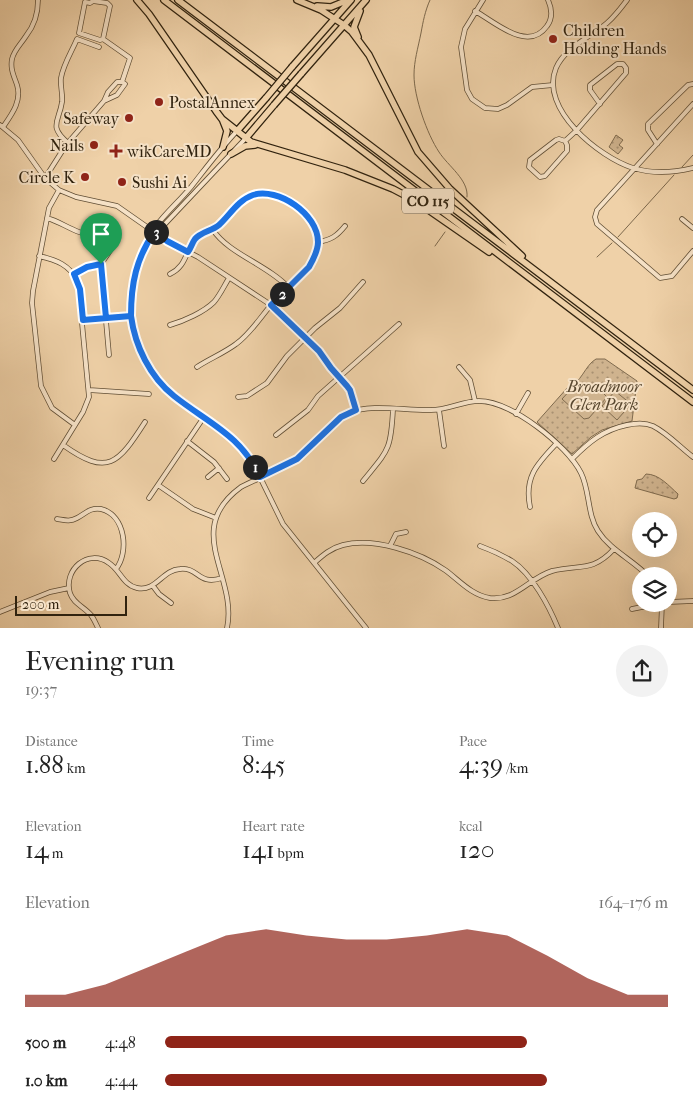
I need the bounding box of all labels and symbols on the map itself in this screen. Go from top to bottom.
place label: Children Holding Hands [563,21,666,58]
marker: Children Holding Hands [547,33,559,45]
place label: PostalAnnex [169,93,256,112]
marker: PostalAnnex [153,96,165,108]
place label: Safeway [63,109,119,128]
marker: Safeway [123,112,135,124]
place label: Nails [50,136,84,155]
marker: Nails [88,139,100,151]
place label: wikCareMD [126,142,211,161]
marker: wikCareMD [109,144,123,158]
place label: Circle K [19,168,76,187]
marker: Circle K [79,171,91,183]
place label: Sushi Ai [132,173,188,192]
marker: Sushi Ai [116,176,128,188]
road number: CO 115 [402,188,454,214]
pin [80,213,122,264]
pin: 3 [144,220,168,244]
pin: 2 [270,282,294,306]
park label: Broadmoor Glen Park [566,377,643,414]
pin: 1 [242,454,268,480]
scale bar [15,593,128,616]

